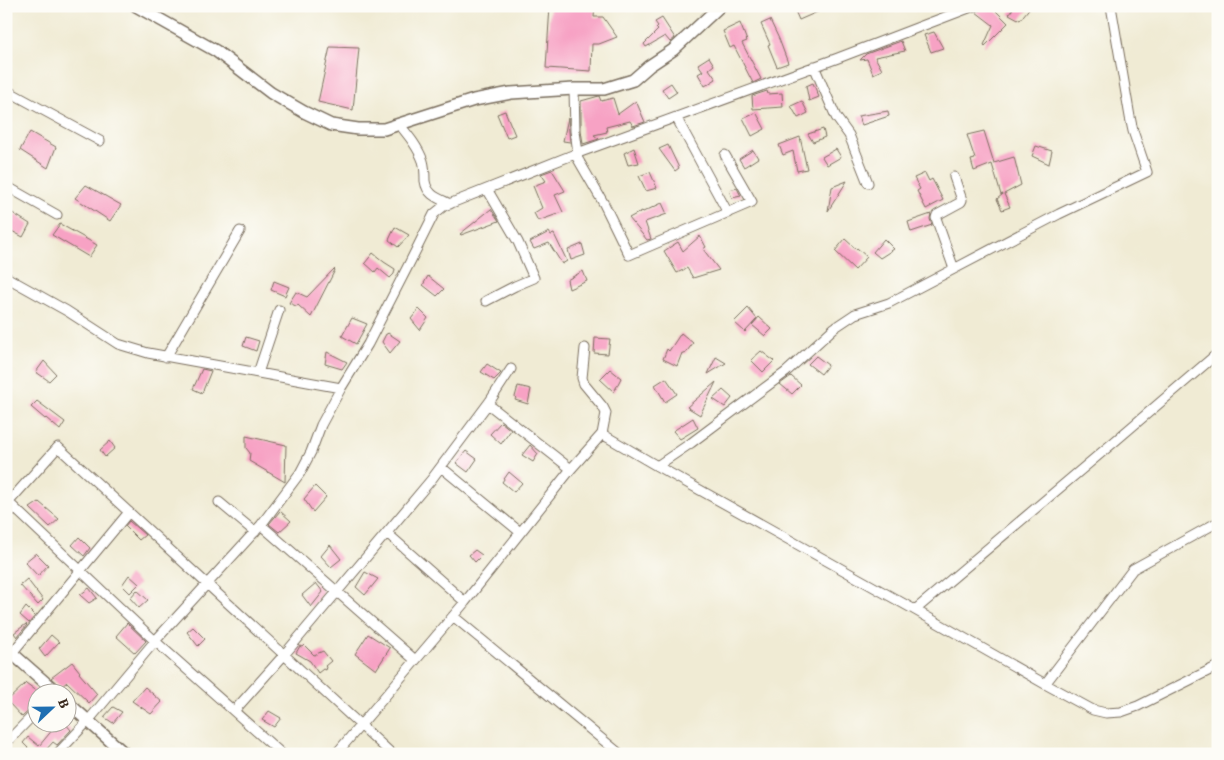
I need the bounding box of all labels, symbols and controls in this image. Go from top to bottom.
north arrow [28,682,78,732]
text: B [54,696,74,711]

